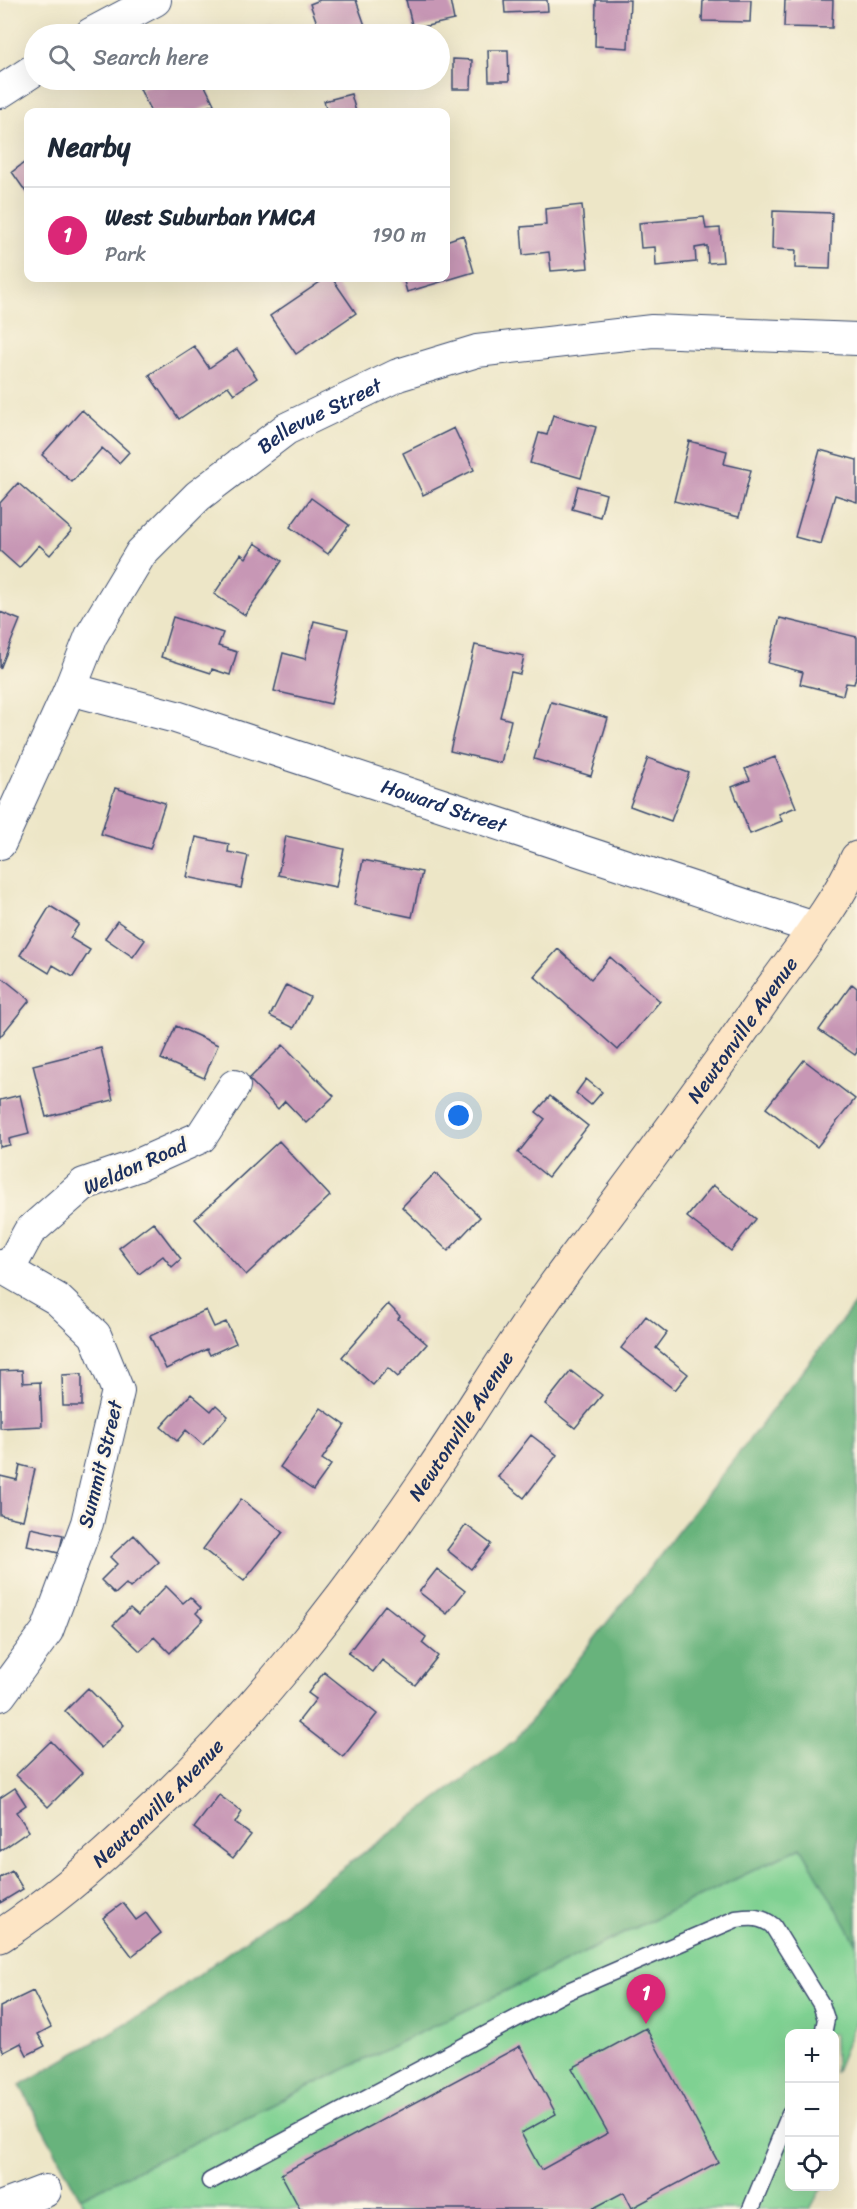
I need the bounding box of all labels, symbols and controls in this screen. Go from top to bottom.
search box [24,24,450,90]
text: Search here [93,38,209,77]
icon: search [45,41,78,74]
text: Nearby [48,124,130,170]
text: West Suburban YMCA [105,198,316,237]
text: 1 [63,218,72,253]
text: 190 m [372,218,426,253]
text: Park [105,237,146,272]
street label: Bellevue Street [249,368,389,463]
street label: Howard Street [377,769,512,844]
street label: Newtonville Avenue [678,949,808,1111]
your location [444,1101,473,1130]
street label: Weldon Road [77,1127,194,1205]
street label: Newtonville Avenue [399,1344,524,1509]
street label: Summit Street [68,1396,133,1532]
street label: Newtonville Avenue [84,1730,233,1877]
pin: 1 [626,1974,666,2024]
map controls [785,2029,839,2191]
button: + [785,2029,839,2083]
button: − [785,2083,839,2137]
button: locate [785,2137,839,2191]

